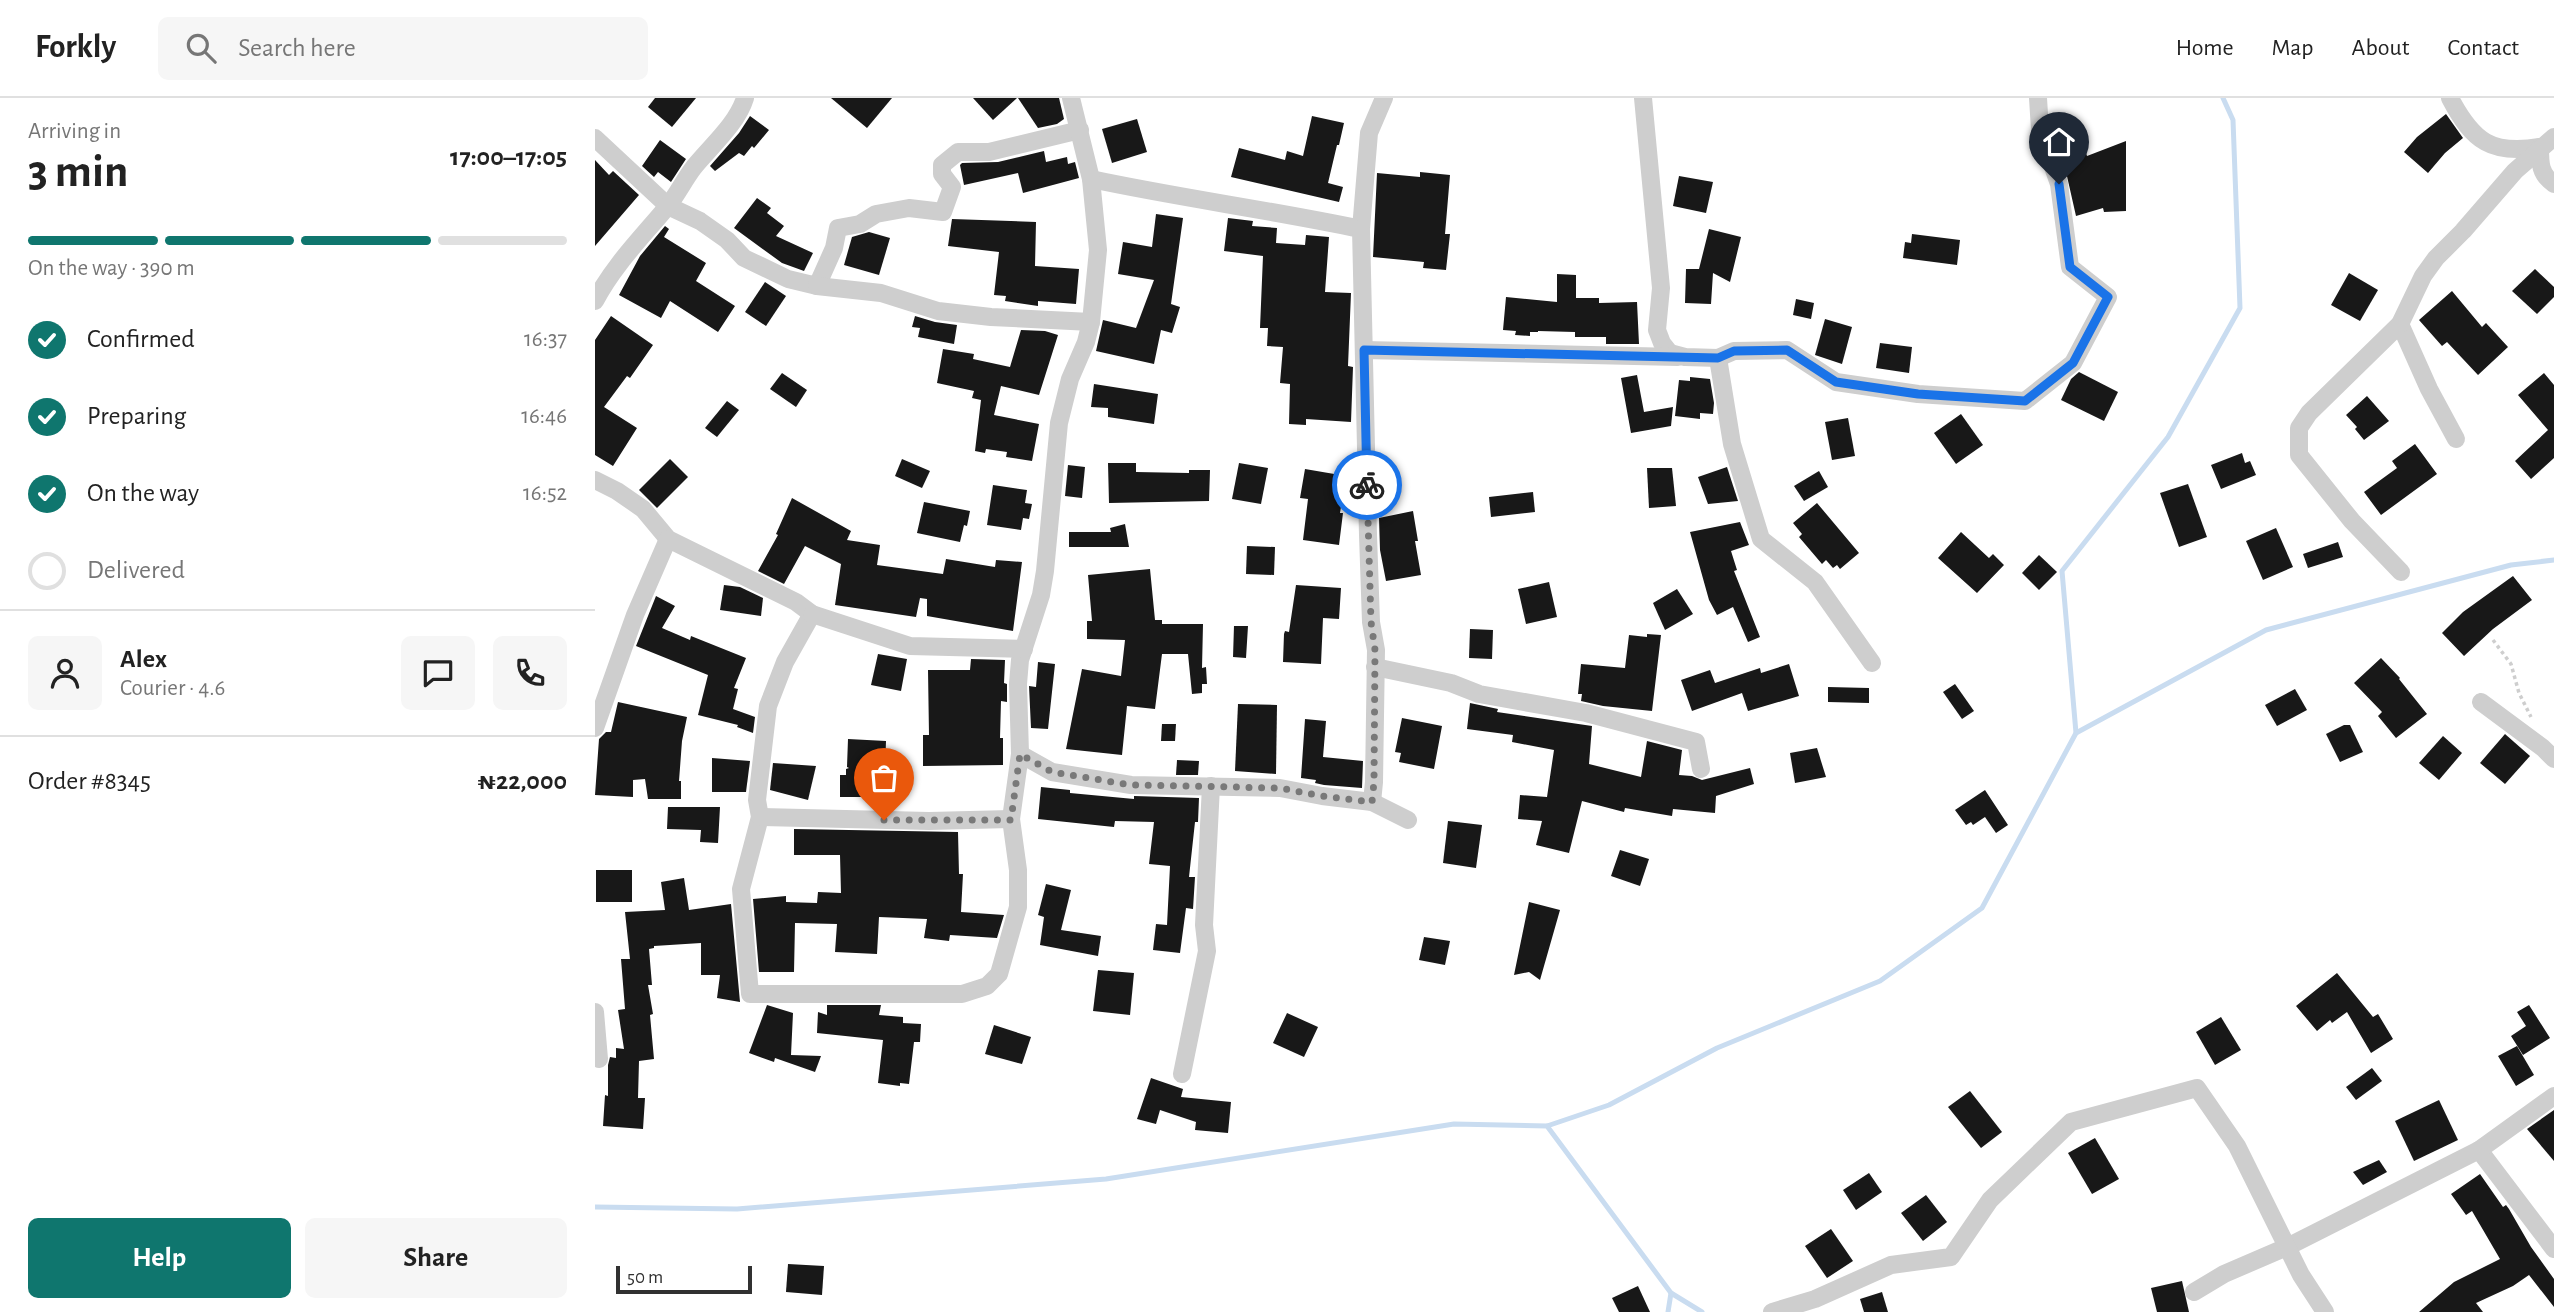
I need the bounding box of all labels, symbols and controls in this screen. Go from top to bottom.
search box [158,17,648,80]
icon: search [182,29,220,67]
text: Forkly [35,31,116,64]
text: Search here [238,35,356,61]
text: Home [2176,36,2234,60]
text: Map [2272,36,2314,60]
text: About [2352,36,2409,60]
text: Contact [2447,36,2519,60]
pin [2029,112,2089,184]
text: Arriving in [28,120,121,143]
icon: home [2040,123,2078,161]
text: 17:00–17:05 [450,144,567,170]
text: 3 min [28,149,128,195]
text: On the way · 390 m [28,257,195,280]
icon: check [28,321,66,359]
text: Confirmed [87,326,195,352]
text: 16:37 [524,328,567,351]
icon: check [28,398,66,436]
text: Preparing [87,403,186,429]
text: 16:46 [521,405,567,428]
courier [1332,450,1402,520]
icon: bike [1348,466,1386,504]
icon: check [28,475,66,513]
text: On the way [87,480,199,506]
text: 16:52 [523,482,567,505]
text: Delivered [87,557,185,583]
button: person [28,636,102,710]
button: chat [401,636,475,710]
button: phone [493,636,567,710]
text: Alex [120,646,167,672]
text: Courier · 4.6 [120,677,225,700]
pin [854,748,914,820]
icon: bag [865,759,903,797]
text: Order #8345 [28,768,151,794]
text: ₦22,000 [478,768,567,794]
button: Help [28,1218,291,1298]
button: Share [305,1218,567,1298]
scale bar [616,1263,753,1295]
text: 50 m [627,1268,663,1287]

